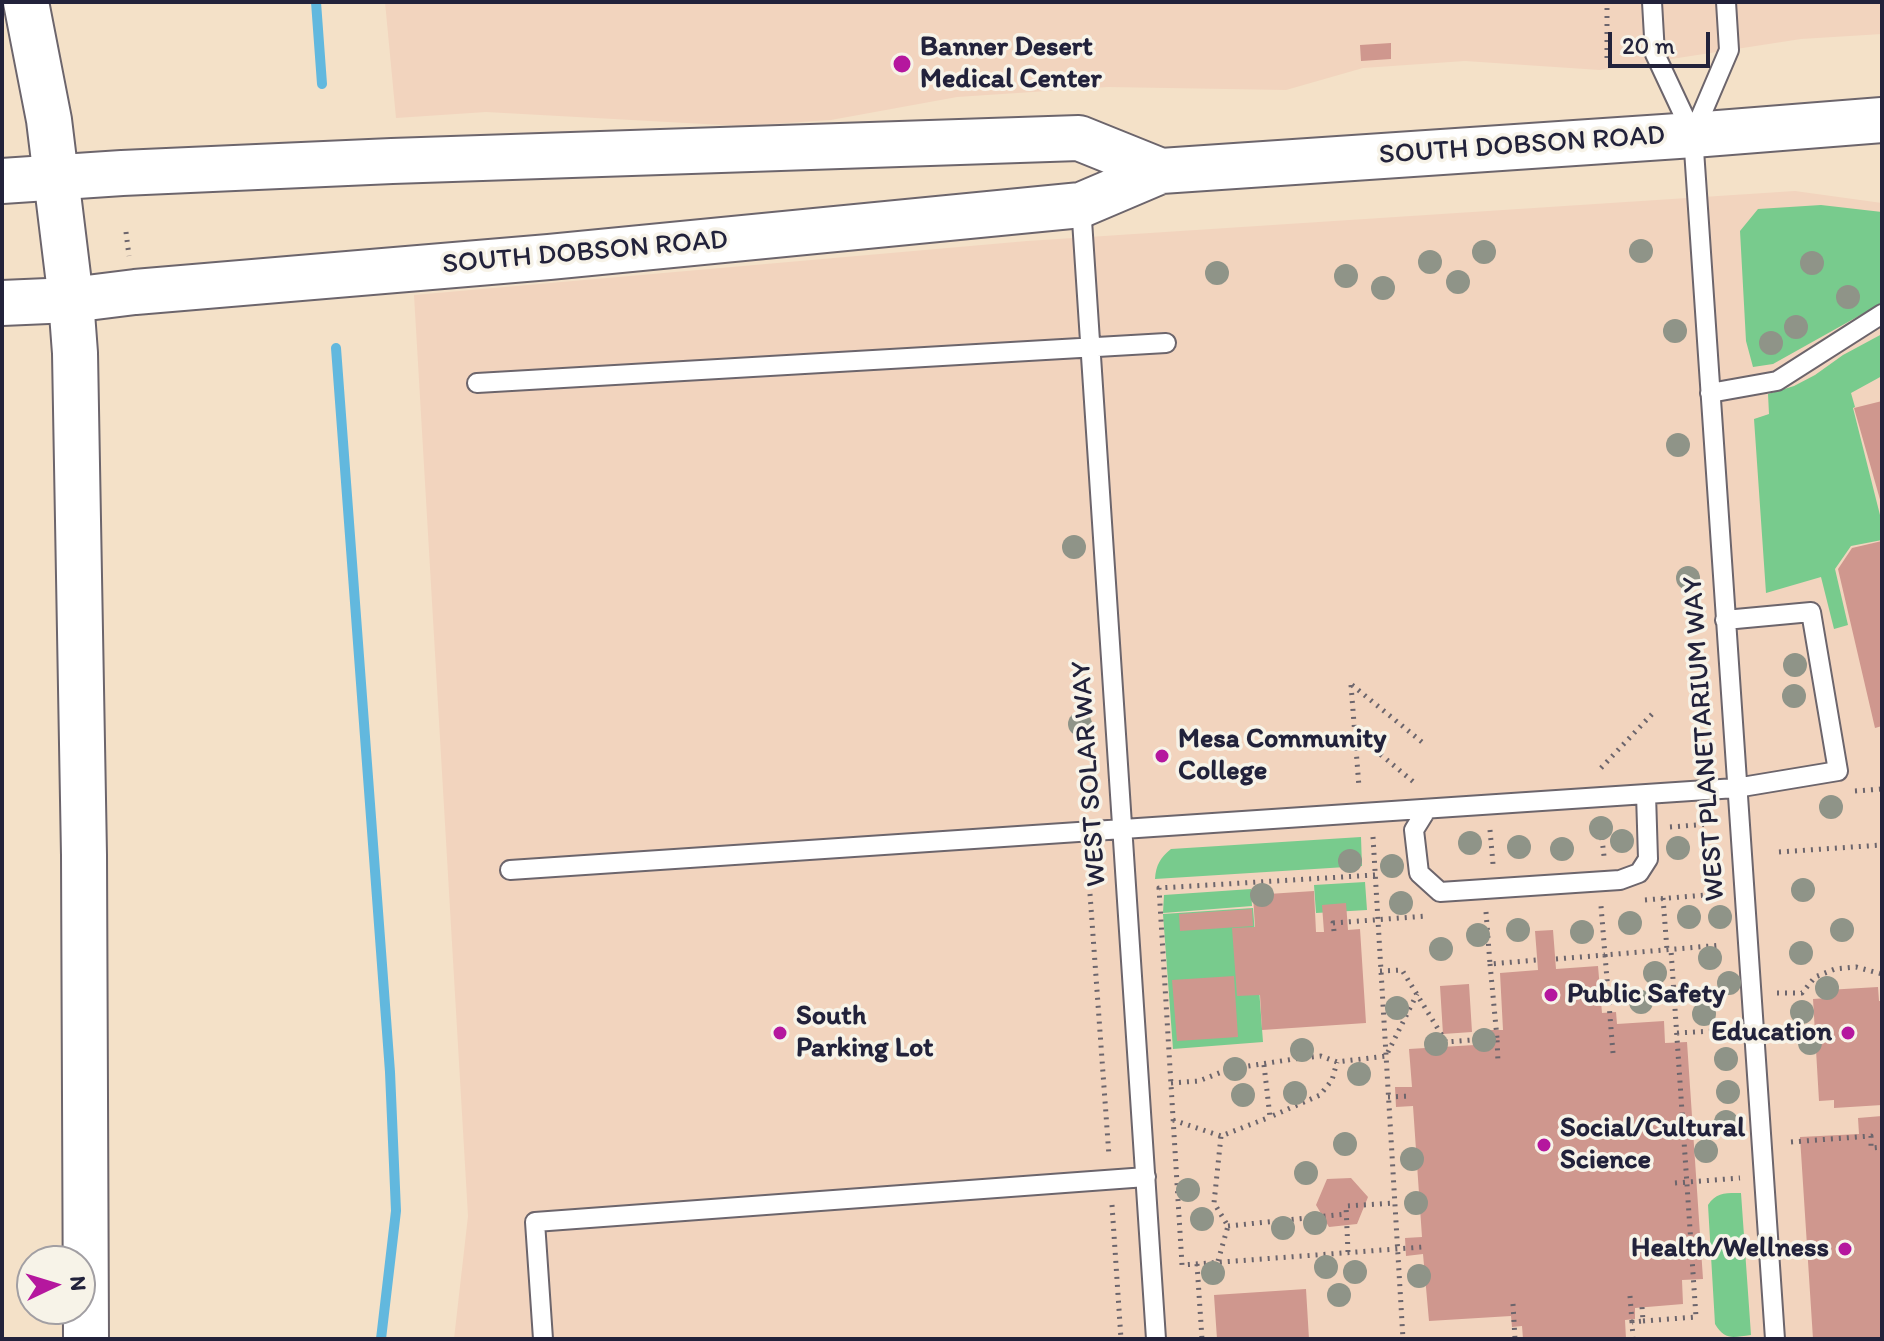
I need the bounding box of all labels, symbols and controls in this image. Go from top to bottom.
scale bar [1612,16,1714,66]
place label: Banner Desert Medical Center [920,31,1102,97]
text: 20 m [1622,31,1675,60]
marker: Banner Desert Medical Center [891,53,913,75]
street label: SOUTH DOBSON ROAD [1378,119,1666,173]
street label: SOUTH DOBSON ROAD [441,224,729,282]
street label: WEST PLANETARIUM WAY [1677,576,1733,902]
street label: WEST SOLAR WAY [1065,660,1115,888]
place label: Mesa Community College [1178,723,1386,789]
marker: Mesa Community College [1153,747,1171,765]
place label: Public Safety [1567,978,1725,1012]
marker: Public Safety [1542,986,1560,1004]
place label: South Parking Lot [796,1000,934,1066]
place label: Education [1711,1016,1832,1050]
marker: South Parking Lot [771,1024,789,1042]
marker: Education [1839,1024,1857,1042]
place label: Social/Cultural Science [1560,1112,1745,1178]
marker: Social/Cultural Science [1535,1136,1553,1154]
place label: Health/Wellness [1631,1232,1829,1266]
marker: Health/Wellness [1836,1240,1854,1258]
north arrow [16,1245,96,1325]
text: N [64,1275,92,1292]

